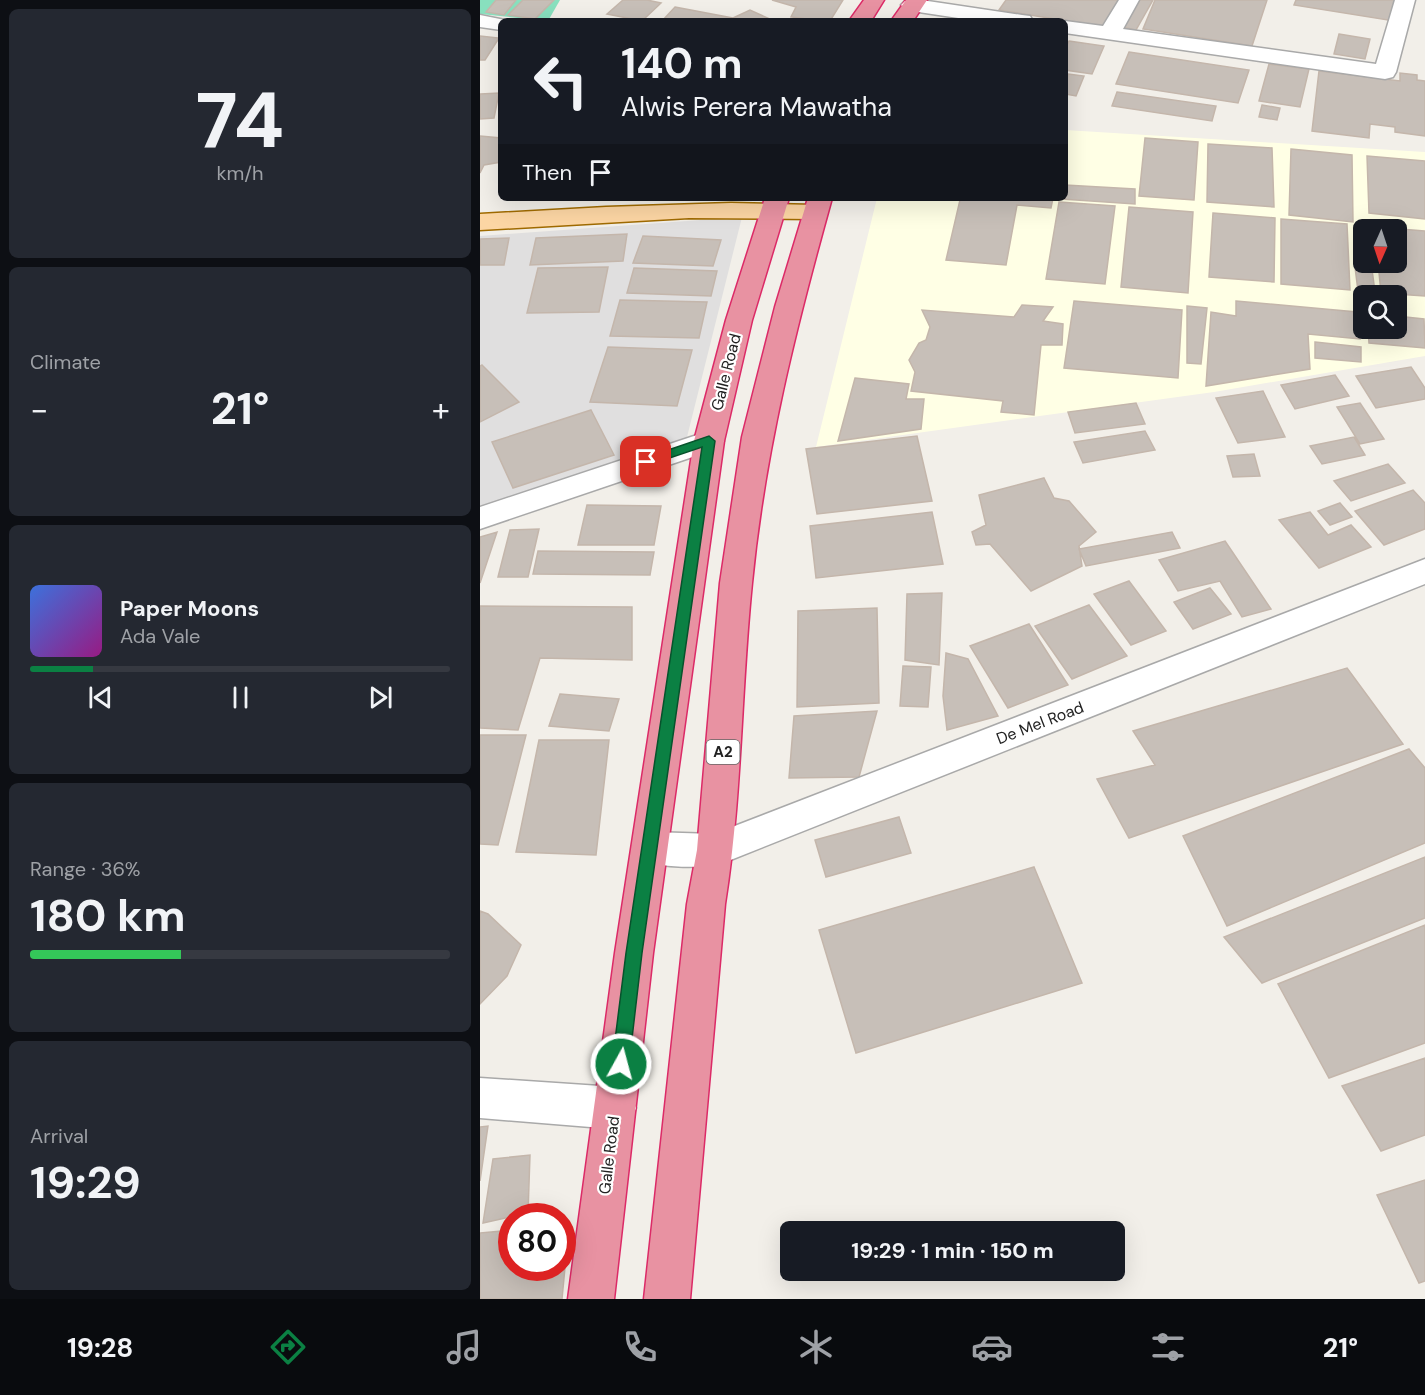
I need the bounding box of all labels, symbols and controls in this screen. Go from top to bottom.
text: 140 m [621,36,743,91]
icon: left [522,42,600,120]
text: 74 [196,70,284,171]
text: Alwis Perera Mawatha [621,89,892,124]
icon: arrive [584,156,617,189]
text: Then [522,158,572,187]
text: km/h [216,160,264,186]
north arrow [1353,219,1407,273]
map controls [1353,219,1407,339]
button: search [1353,285,1407,339]
street label: Galle Road [706,331,746,413]
text: Climate [30,349,101,375]
text: 21° [211,379,269,438]
text: − [30,388,48,431]
text: + [432,388,450,431]
pin [620,436,671,487]
icon: arrive [629,445,662,478]
text: Paper Moons [120,594,259,623]
text: Ada Vale [120,623,200,649]
icon: previous [84,681,117,714]
icon: pause [224,681,257,714]
icon: next [364,681,397,714]
street label: De Mel Road [993,697,1087,749]
road number: A2 [706,740,740,764]
text: Range · 36% [30,856,140,882]
text: 180 km [30,886,185,945]
position arrow [589,1032,653,1096]
street label: Galle Road [594,1115,624,1195]
text: Arrival [30,1123,88,1149]
text: 19:29 [30,1153,141,1212]
speed limit sign: 80 [498,1203,576,1281]
text: 19:29 · 1 min · 150 m [851,1236,1054,1265]
icon: directions [267,1326,309,1368]
icon: music [443,1326,485,1368]
icon: phone [619,1326,661,1368]
icon: climate [795,1326,837,1368]
icon: car [971,1326,1013,1368]
icon: filters [1147,1326,1189,1368]
text: 19:28 [67,1330,133,1365]
text: 21° [1323,1330,1358,1365]

